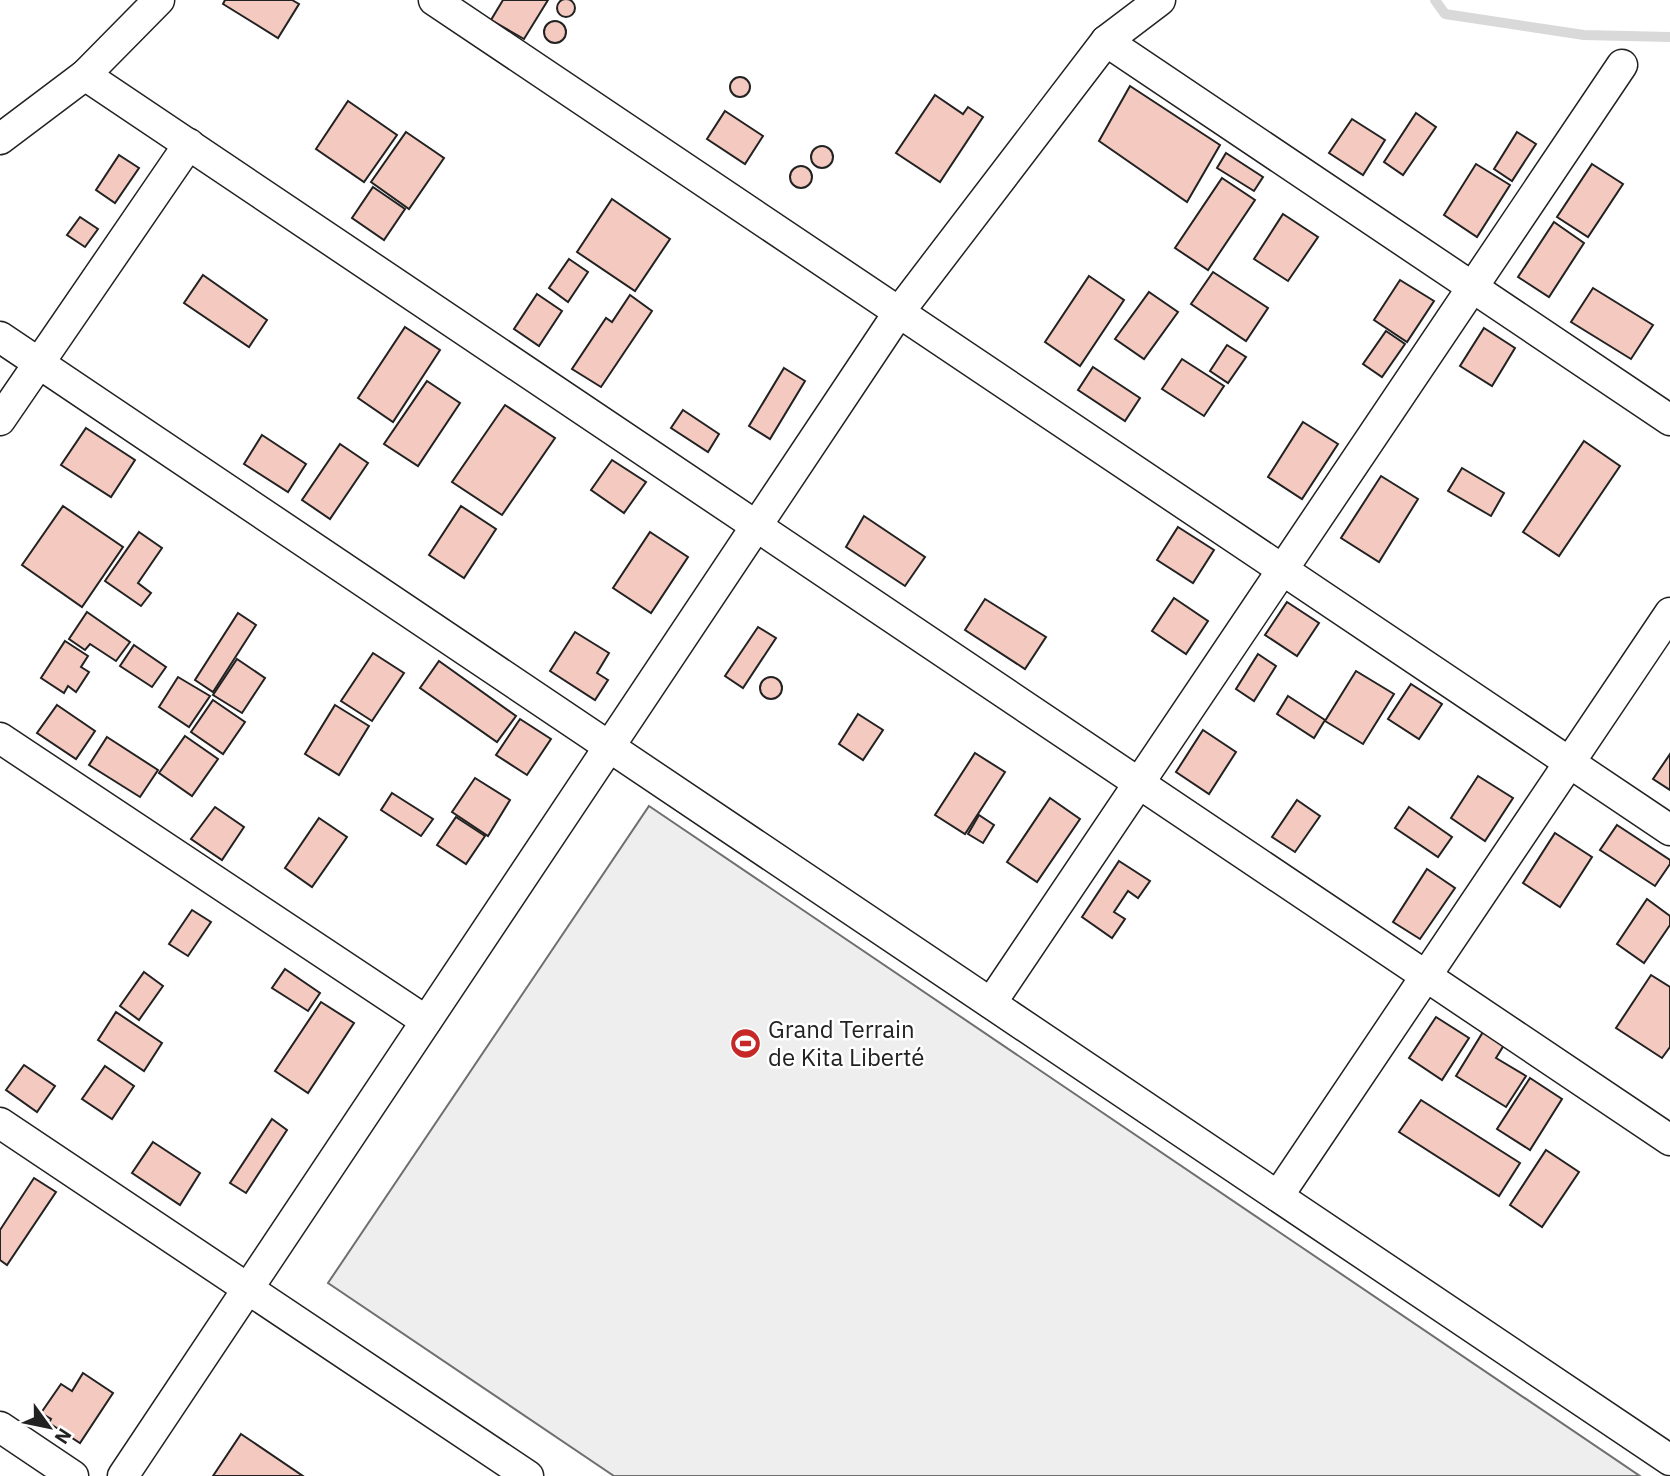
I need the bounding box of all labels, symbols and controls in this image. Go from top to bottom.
place label: Grand Terrain de Kita Liberté [768,1013,924,1073]
sports icon: Grand Terrain de Kita Liberté [728,1027,762,1061]
north arrow [14,1392,84,1462]
text: N [49,1424,77,1449]

